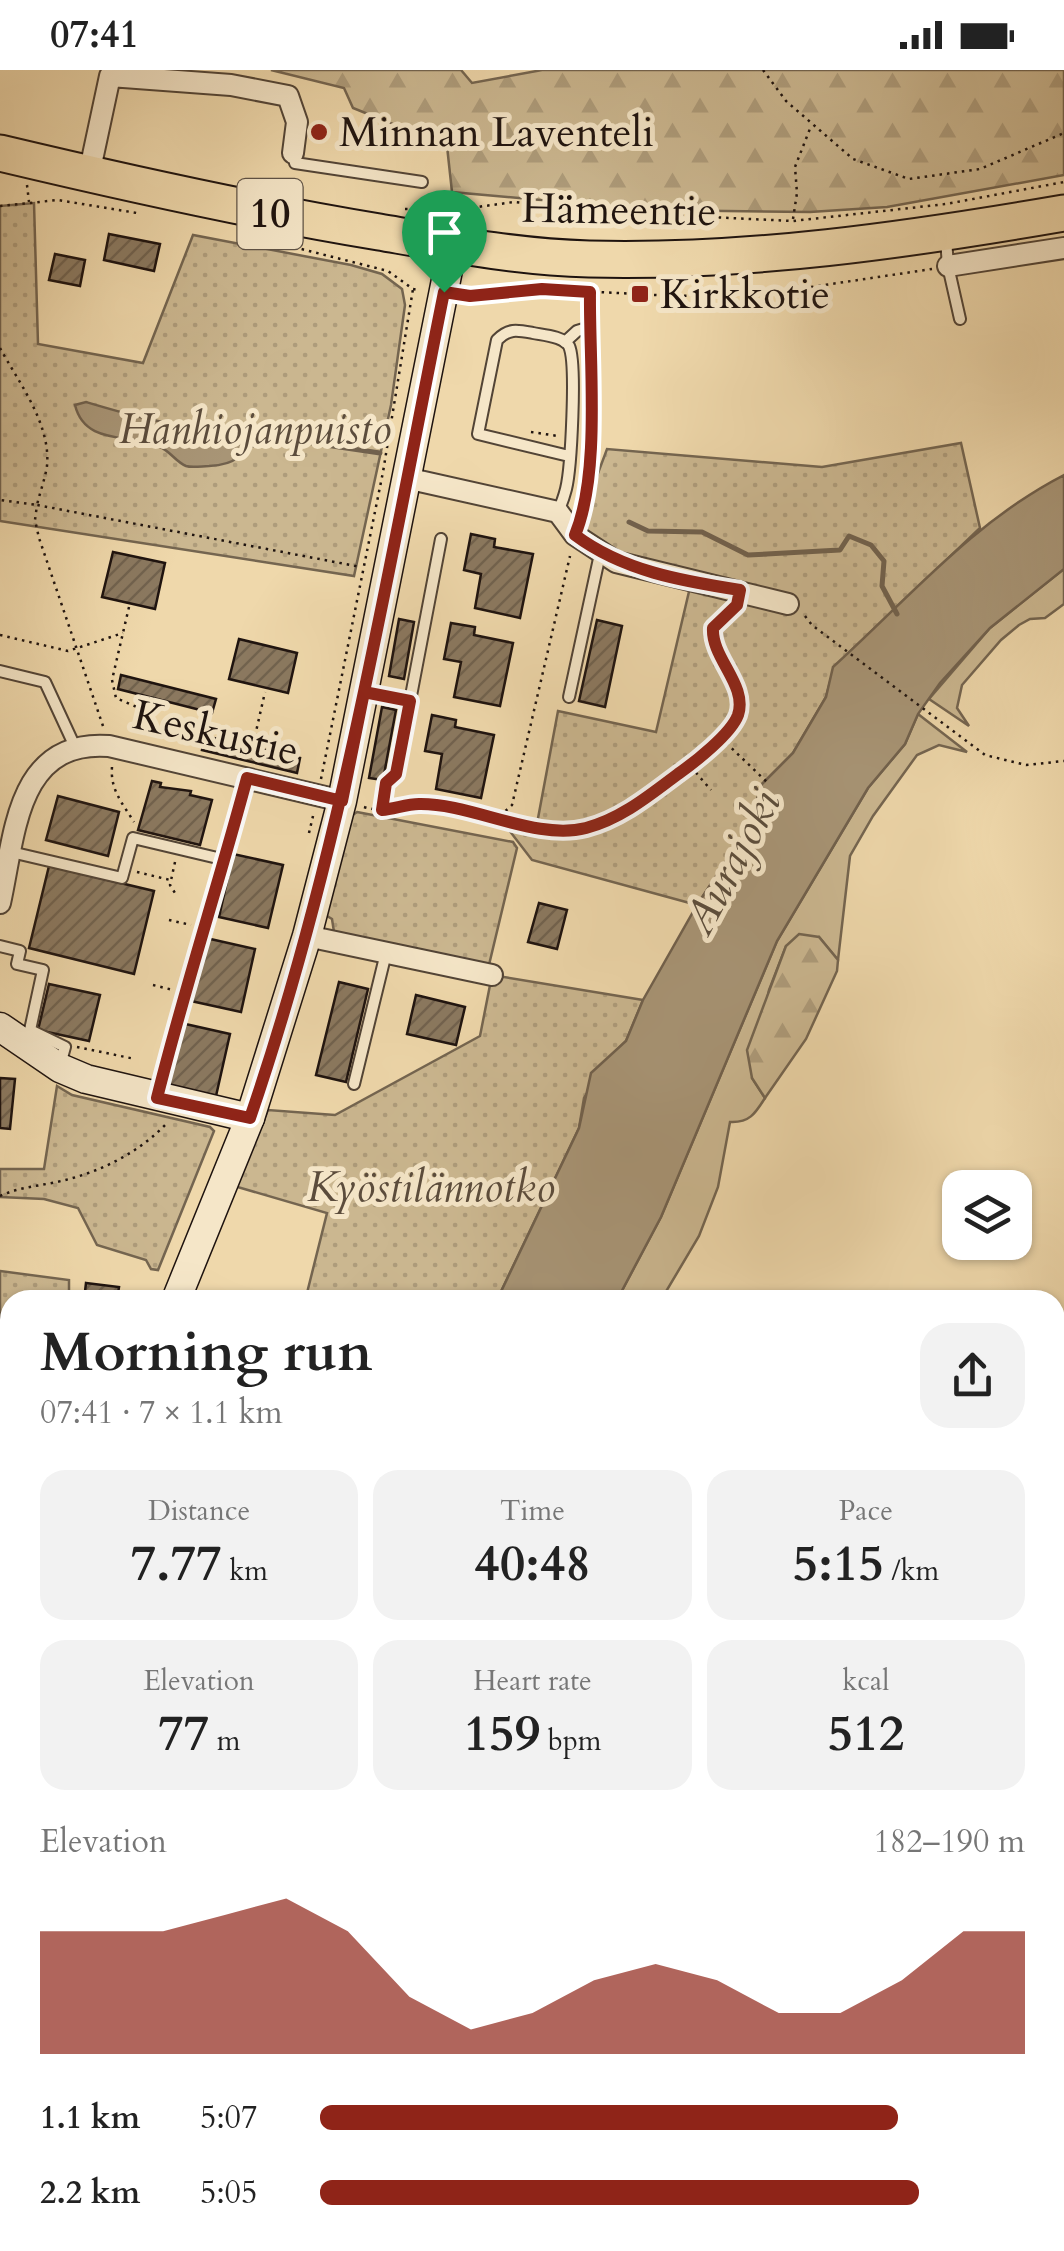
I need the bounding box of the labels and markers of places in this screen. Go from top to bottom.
place label: Minnan Laventeli [339,104,654,161]
marker: Minnan Laventeli [308,121,330,143]
pin [402,190,487,293]
place label: Kirkkotie [660,266,830,323]
marker: Kirkkotie [629,283,651,305]

